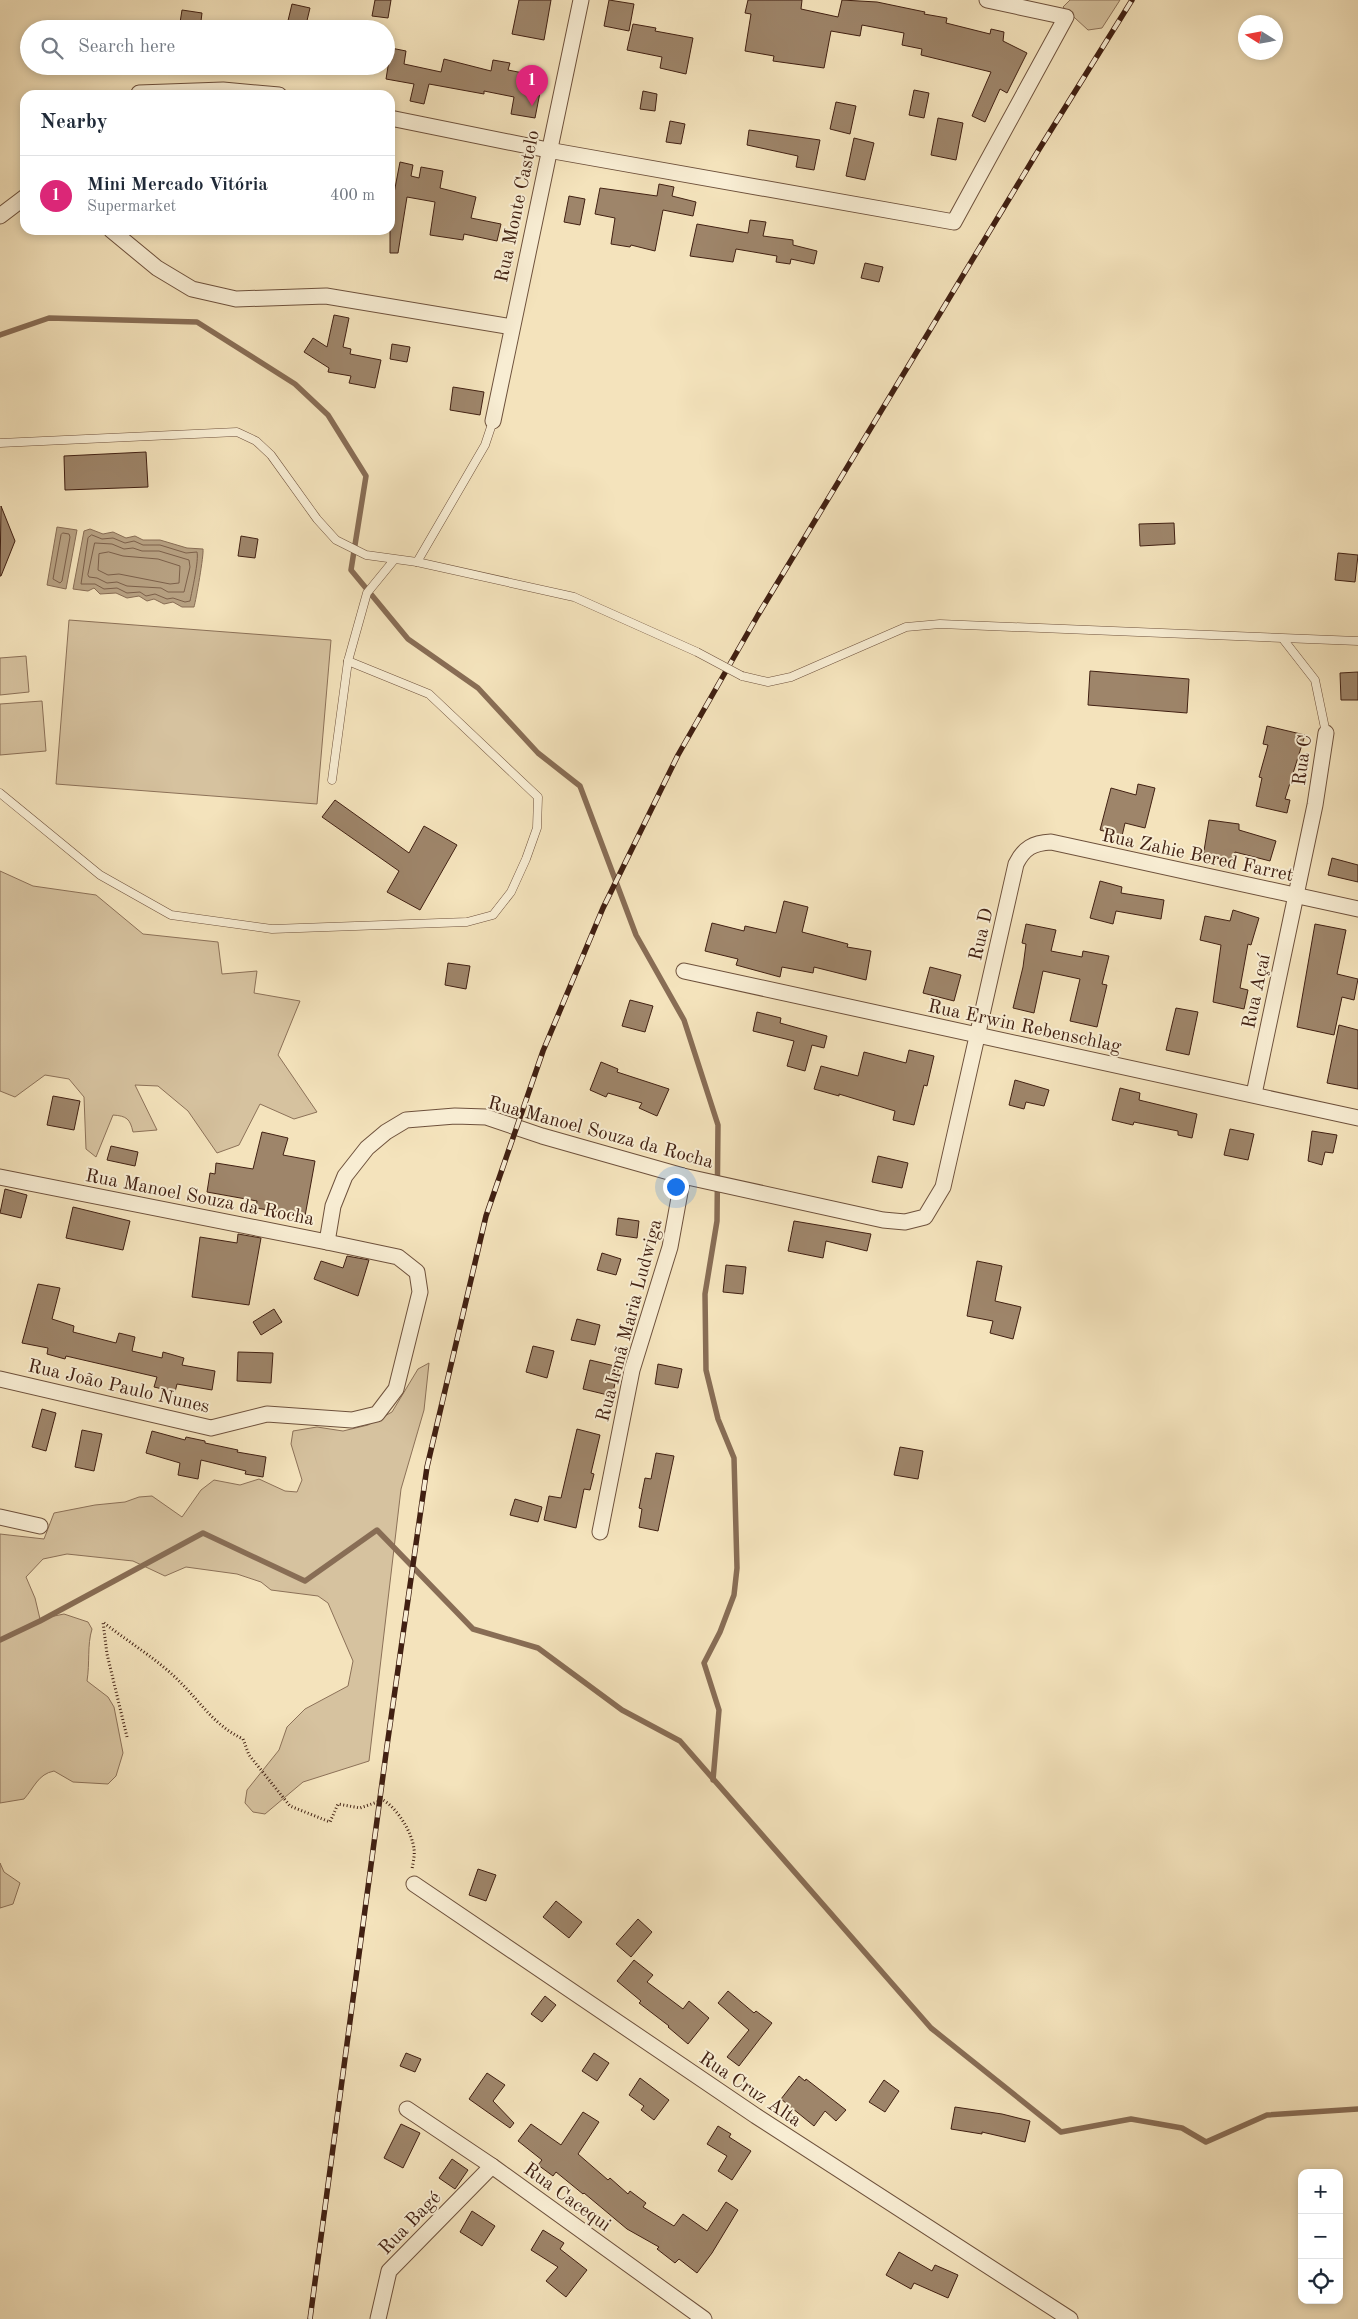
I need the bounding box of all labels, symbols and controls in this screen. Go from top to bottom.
north arrow [1238,15,1283,60]
search box [20,20,395,75]
icon: search [38,34,66,62]
text: Search here [78,38,175,57]
pin: 1 [516,65,548,106]
text: Nearby [40,112,108,133]
street label: Rua Monte Castelo [493,129,544,284]
text: Mini Mercado Vitória [87,176,268,195]
text: 1 [51,188,61,204]
text: 400 m [330,188,375,204]
text: Supermarket [87,199,176,215]
street label: Rua C [1291,734,1316,787]
street label: Rua Zahie Bered Farret [1100,827,1295,886]
street label: Rua D [967,906,998,963]
street label: Rua Açaí [1240,952,1275,1031]
street label: Rua Erwin Rebenschlag [926,998,1124,1057]
street label: Rua Manoel Souza da Rocha [485,1094,716,1173]
street label: Rua Manoel Souza da Rocha [83,1167,316,1230]
your location [663,1174,689,1200]
street label: Rua Irmã Maria Ludwiga [594,1217,667,1424]
street label: Rua João Paulo Nunes [26,1357,211,1418]
street label: Rua Cruz Alta [695,2049,805,2131]
street label: Rua Cacequi [520,2160,614,2236]
map controls [1298,2169,1343,2304]
button: + [1298,2169,1343,2214]
street label: Rua Bagé [376,2188,445,2259]
button: − [1298,2214,1343,2259]
button: locate [1298,2259,1343,2304]

